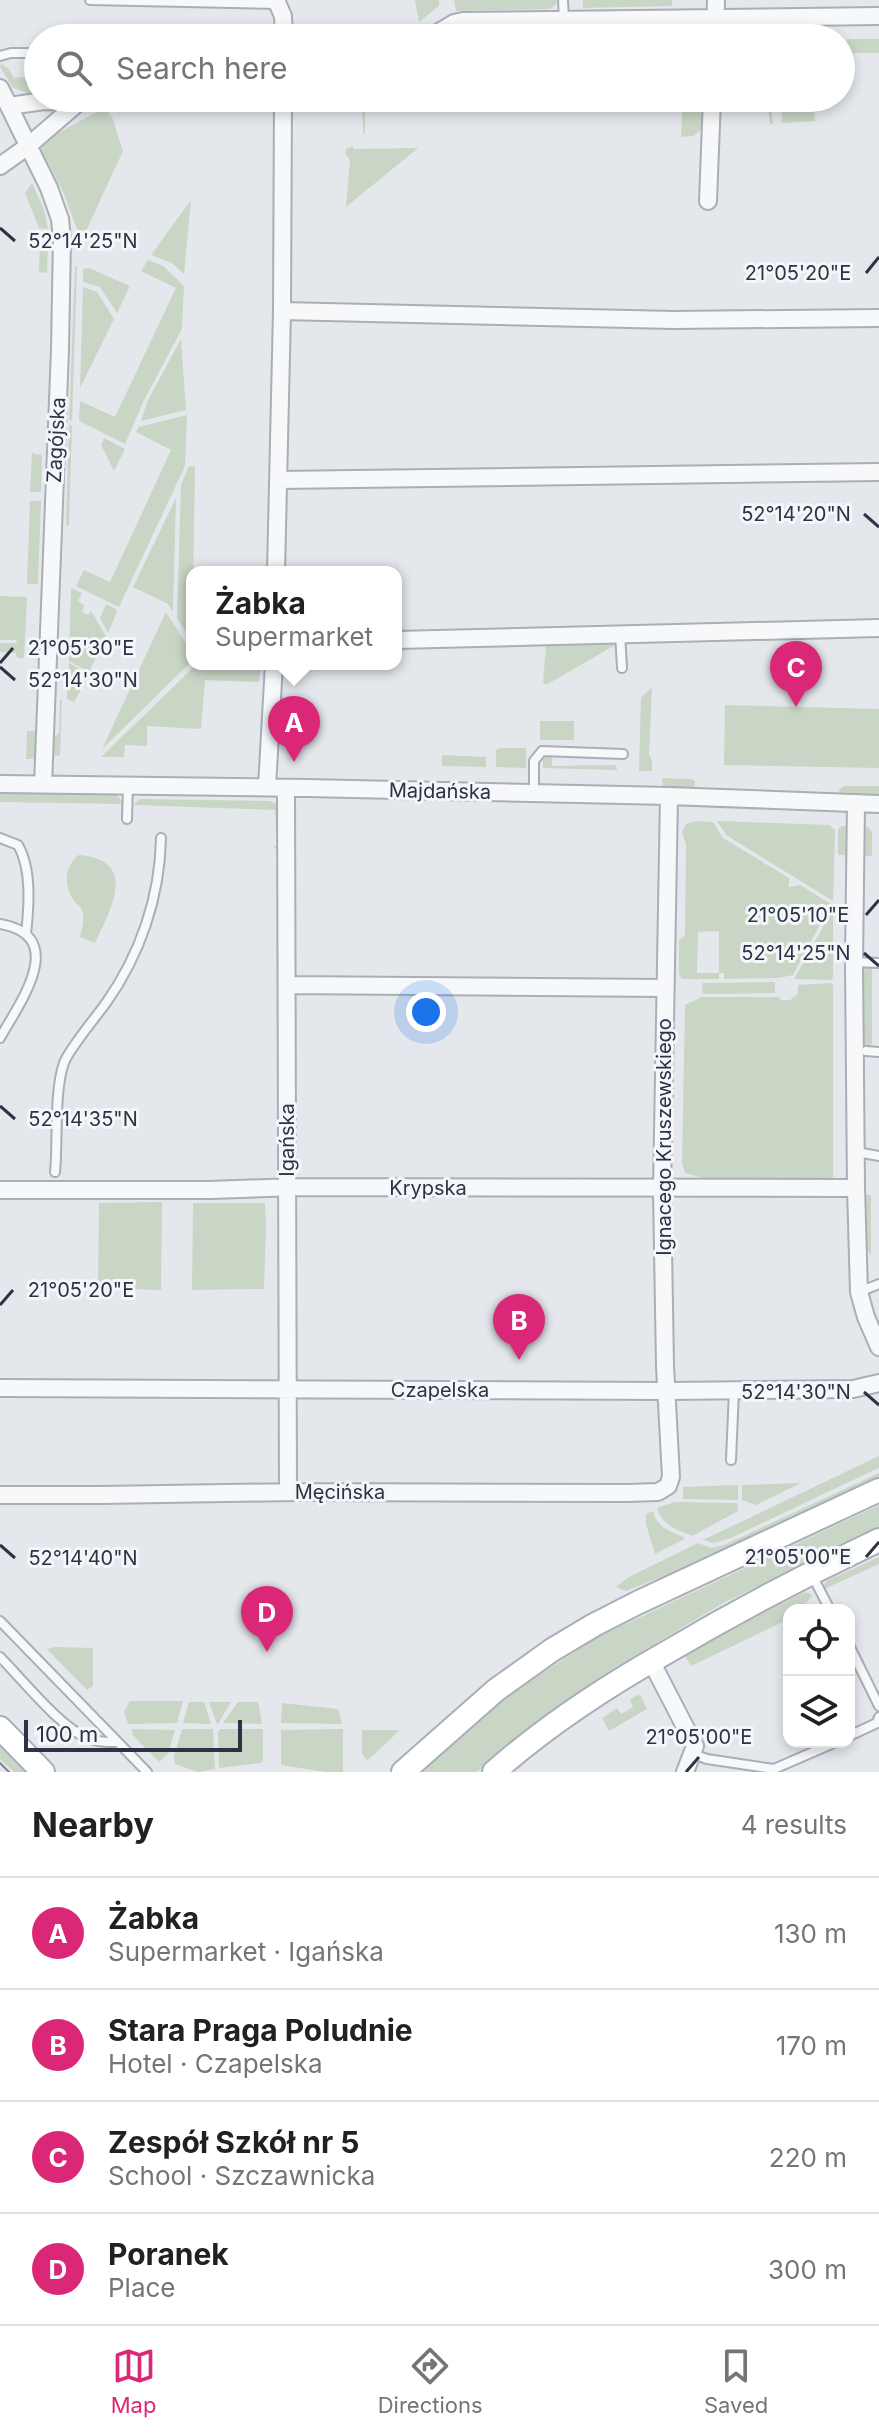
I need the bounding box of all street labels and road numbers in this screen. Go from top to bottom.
street label: Zagójska [42,397,70,483]
street label: Majdańska [389,778,491,804]
street label: Ignacego Kruszewskiego [652,1018,676,1256]
street label: Igańska [275,1103,299,1177]
street label: Krypska [389,1176,467,1200]
street label: Czapelska [391,1378,489,1402]
street label: Męcińska [295,1480,385,1504]

